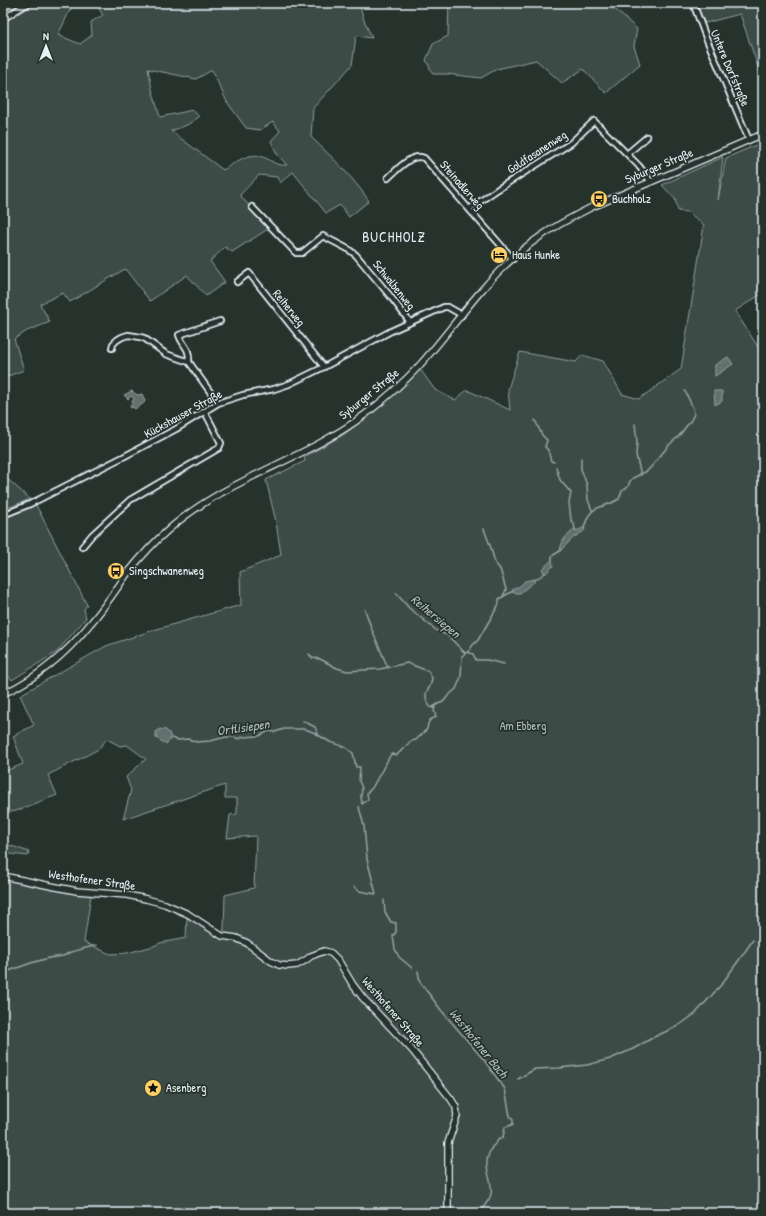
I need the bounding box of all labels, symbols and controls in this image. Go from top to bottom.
north arrow [26,26,66,66]
street label: Untere Dorfstraße [707,27,754,109]
text: N [43,29,49,43]
street label: Goldfasanenweg [504,126,570,177]
street label: Syburger Straße [622,143,696,188]
street label: Steinadlerweg [436,156,489,213]
bus stop icon: Buchholz [589,189,609,209]
place label: Buchholz [612,190,651,207]
district label: BUCHHOLZ [362,227,426,246]
hotel icon: Haus Hunke [489,245,509,265]
place label: Haus Hunke [512,246,560,263]
street label: Schwalbenweg [369,256,420,313]
street label: Reiherweg [269,286,310,330]
street label: Syburger Straße [335,364,402,423]
street label: Kückshauser Straße [141,385,225,442]
bus stop icon: Singschwanenweg [106,561,126,581]
place label: Singschwanenweg [129,562,204,579]
water label: Reihersiepen [407,590,465,643]
water label: Ortlisiepen [216,714,272,741]
park label: Am Ebberg [500,717,546,734]
street label: Westhofener Straße [48,865,137,894]
street label: Westhofener Straße [358,973,429,1050]
water label: Westhofener Bach [445,1005,514,1083]
place icon: Asenberg [143,1078,163,1098]
place label: Asenberg [166,1079,206,1096]

